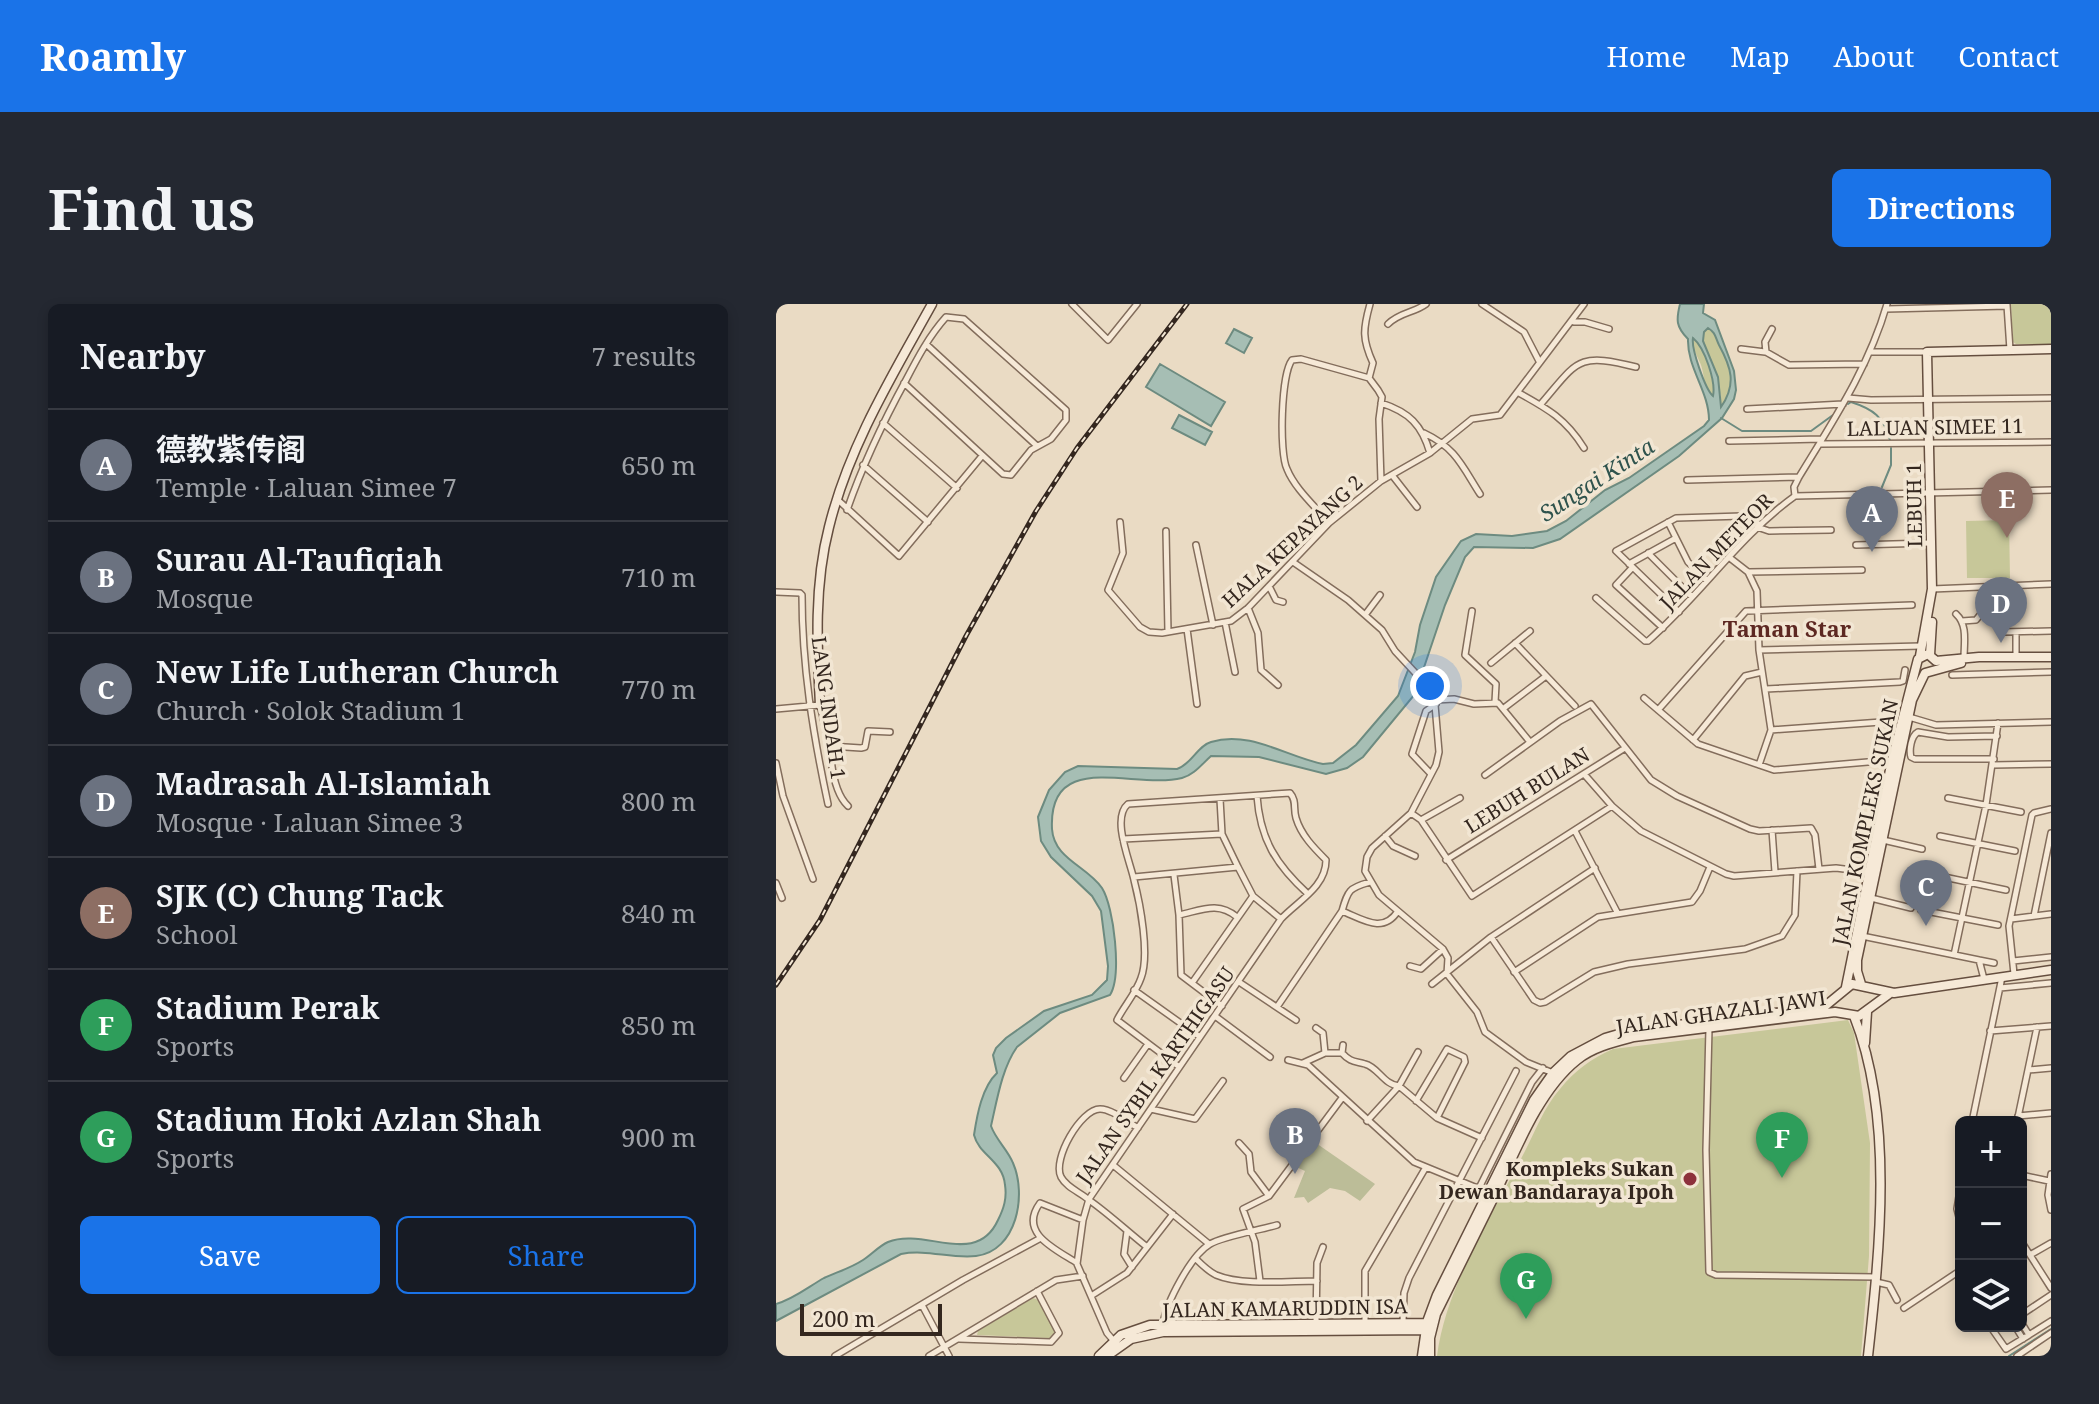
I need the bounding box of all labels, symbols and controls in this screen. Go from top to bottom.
text: Roamly [40,30,186,82]
text: Home [1607,37,1686,75]
text: Map [1730,37,1790,75]
text: About [1834,37,1914,75]
text: Contact [1958,37,2059,75]
button: Directions [1832,169,2051,247]
text: Find us [48,170,255,246]
text: Nearby [80,333,206,379]
text: 7 results [591,338,696,374]
street label: LALUAN SIMEE 11 [1846,412,2024,442]
text: 德教紫传阁 [156,428,306,469]
water label: Sungai Kinta [1533,430,1660,527]
text: A [96,447,116,483]
text: 650 m [621,447,696,483]
street label: LEBUH 1 [1900,462,1928,548]
text: Temple · Laluan Simee 7 [156,469,457,505]
street label: HALA KEPAYANG 2 [1216,469,1368,613]
pin: E [1981,472,2033,538]
street label: JALAN METEOR [1653,486,1779,616]
pin: A [1846,486,1898,552]
text: Surau Al-Taufiqiah [156,539,443,580]
text: B [97,559,115,595]
text: 710 m [621,559,696,595]
pin: D [1975,577,2027,643]
text: Mosque [156,580,254,616]
district label: Taman Star [1723,613,1852,643]
street label: LANG INDAH 1 [806,635,852,781]
text: New Life Lutheran Church [156,651,559,692]
your location [1410,666,1450,706]
text: C [97,671,115,707]
text: 770 m [621,671,696,707]
text: Church · Solok Stadium 1 [156,692,465,728]
street label: JALAN KOMPLEKS SUKAN [1825,696,1904,949]
street label: LEBUH BULAN [1459,741,1595,839]
text: Madrasah Al-Islamiah [156,763,491,804]
text: D [96,783,116,819]
text: 800 m [621,783,696,819]
text: Mosque · Laluan Simee 3 [156,804,463,840]
pin: C [1900,860,1952,926]
text: SJK (C) Chung Tack [156,875,443,916]
text: E [98,895,114,931]
text: 840 m [621,895,696,931]
text: School [156,916,238,952]
street label: JALAN SYBIL KARTHIGASU [1069,961,1241,1190]
street label: JALAN GHAZALI JAWI [1613,984,1828,1040]
text: Stadium Perak [156,987,379,1028]
text: F [98,1007,114,1043]
text: 850 m [621,1007,696,1043]
text: Sports [156,1028,234,1064]
text: Stadium Hoki Azlan Shah [156,1099,542,1140]
pin: B [1269,1108,1321,1174]
pin: F [1756,1112,1808,1178]
map controls [1955,1116,2027,1332]
button: + [1955,1116,2027,1188]
text: G [96,1119,116,1155]
text: 900 m [621,1119,696,1155]
text: Sports [156,1140,234,1176]
place label: Kompleks Sukan Dewan Bandaraya Ipoh [1439,1155,1674,1205]
marker: Kompleks Sukan Dewan Bandaraya Ipoh [1681,1170,1699,1188]
button: − [1955,1188,2027,1260]
button: Save [80,1216,380,1294]
button: Share [396,1216,696,1294]
pin: G [1500,1253,1552,1319]
button: layers [1955,1260,2027,1332]
street label: JALAN KAMARUDDIN ISA [1161,1292,1409,1324]
scale bar [800,1300,942,1336]
text: 200 m [812,1303,875,1333]

